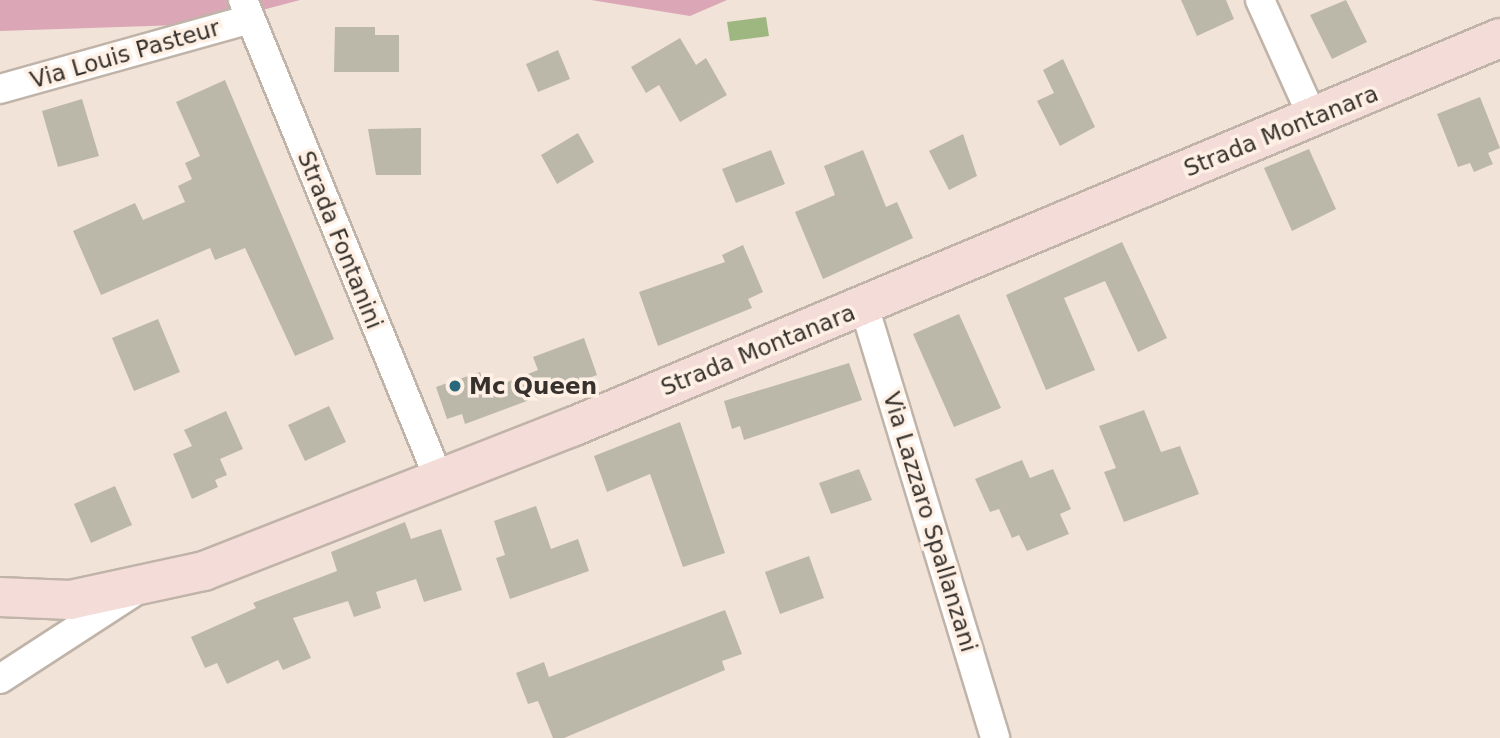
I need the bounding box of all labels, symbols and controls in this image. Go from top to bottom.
street label: Via Louis Pasteur [27,14,223,94]
street label: Strada Montanara [1180,79,1382,183]
street label: Strada Fontanini [292,147,388,333]
street label: Strada Montanara [657,298,859,402]
place label: Mc Queen [469,372,597,400]
marker: Mc Queen [447,378,463,394]
street label: Via Lazzaro Spallanzani [877,389,983,655]

